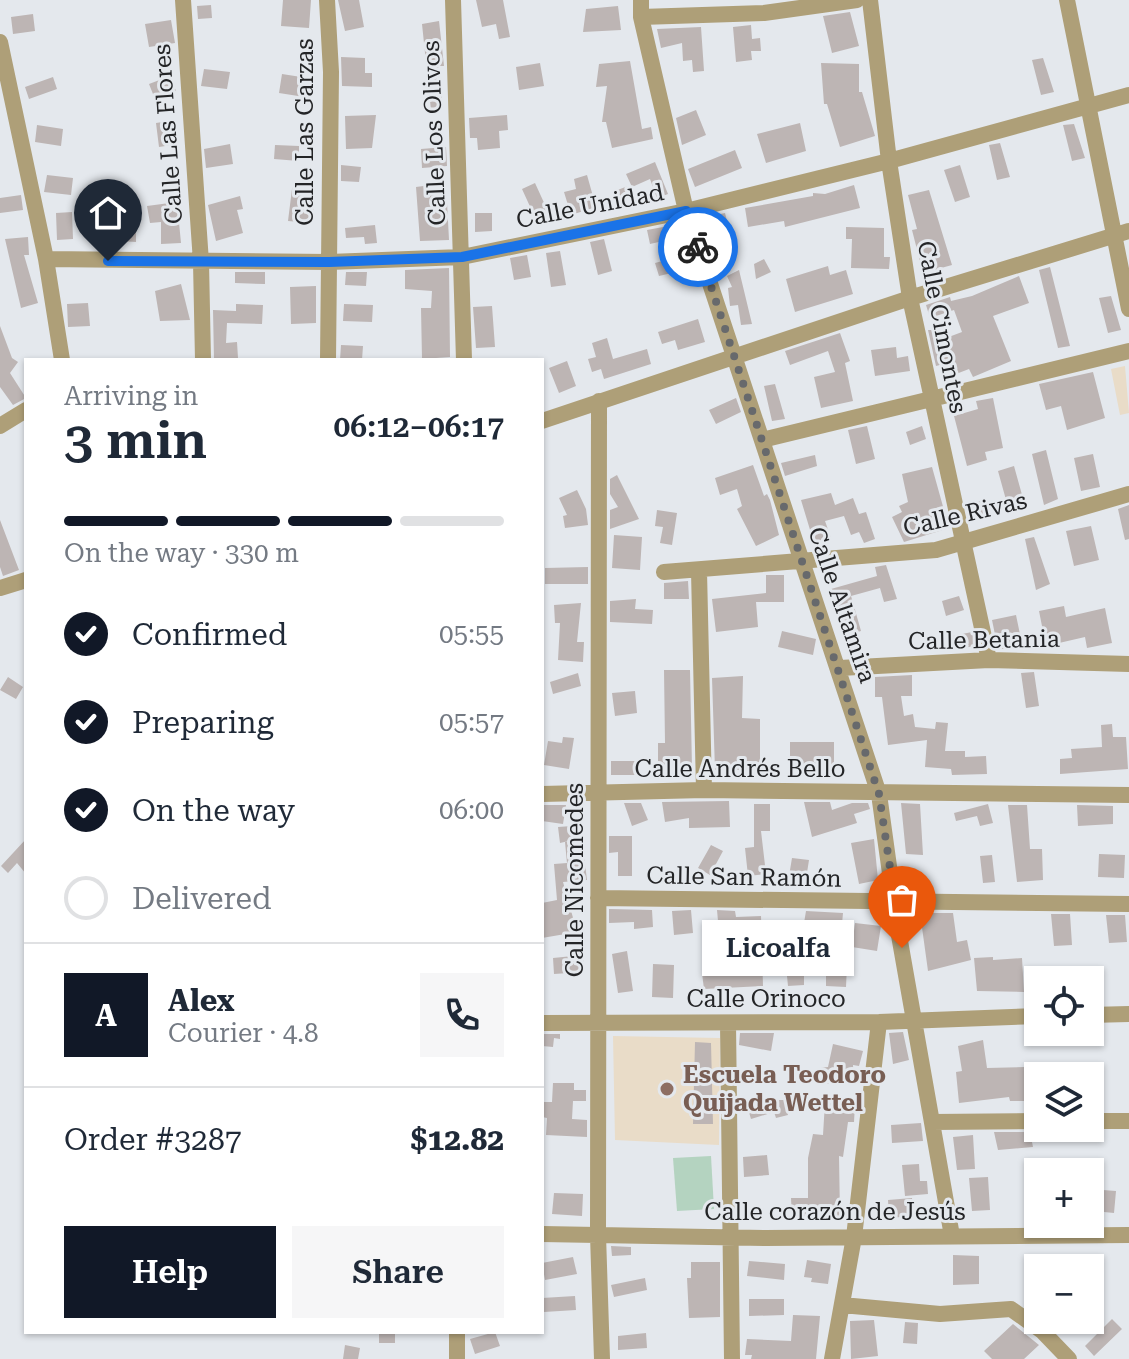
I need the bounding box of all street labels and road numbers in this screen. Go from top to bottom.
street label: Calle Las Garzas [291,38,319,226]
street label: Calle Los Olivos [417,40,451,226]
street label: Calle Las Flores [148,43,188,225]
street label: Calle Unidad [514,178,666,234]
street label: Calle Cimontes [912,239,972,415]
street label: Calle Rivas [900,486,1030,542]
street label: Calle Altamira [802,523,882,687]
street label: Calle Betania [908,625,1060,655]
street label: Calle Andrés Bello [635,755,845,783]
street label: Calle Nicomedes [561,783,589,977]
street label: Calle San Ramón [646,861,842,893]
street label: Calle Orinoco [686,985,846,1013]
street label: Calle corazón de Jesús [704,1198,966,1226]

